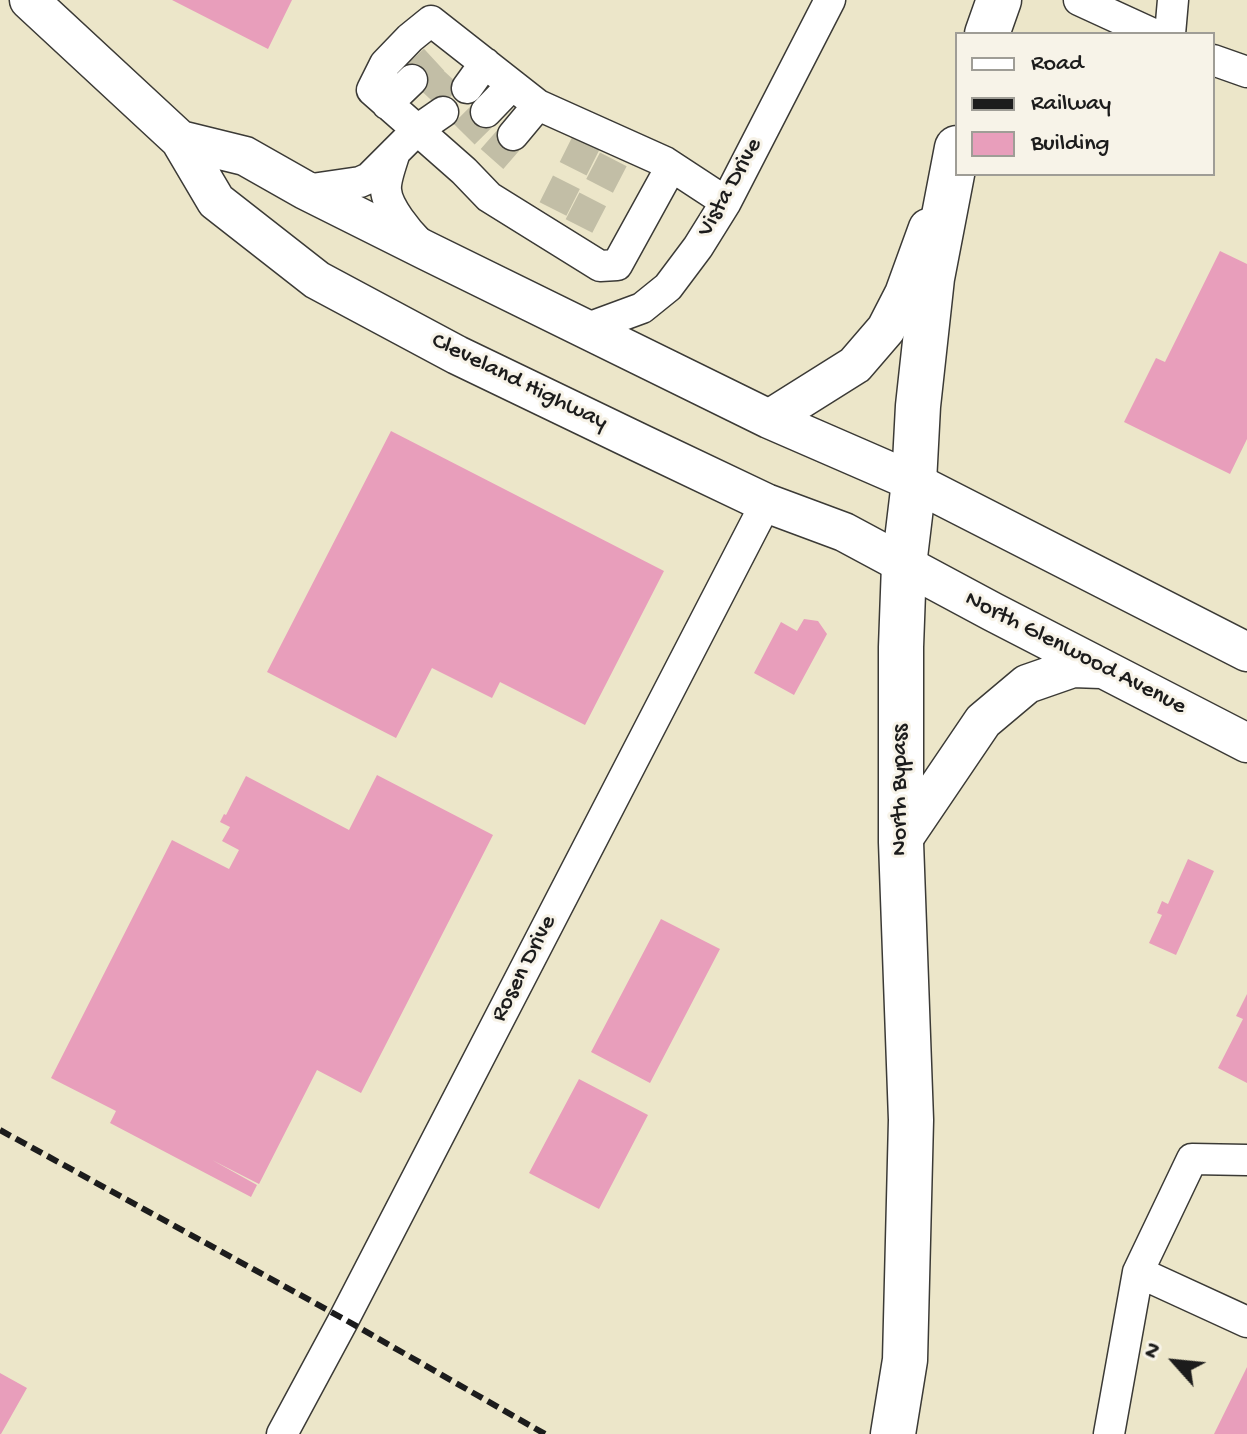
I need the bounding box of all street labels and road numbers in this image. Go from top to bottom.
street label: Vista Drive [692,134,770,242]
street label: Cleveland Highway [426,328,612,438]
street label: North Glenwood Avenue [959,586,1191,722]
street label: North Bypass [887,724,915,856]
street label: Rosen Drive [486,911,564,1027]

